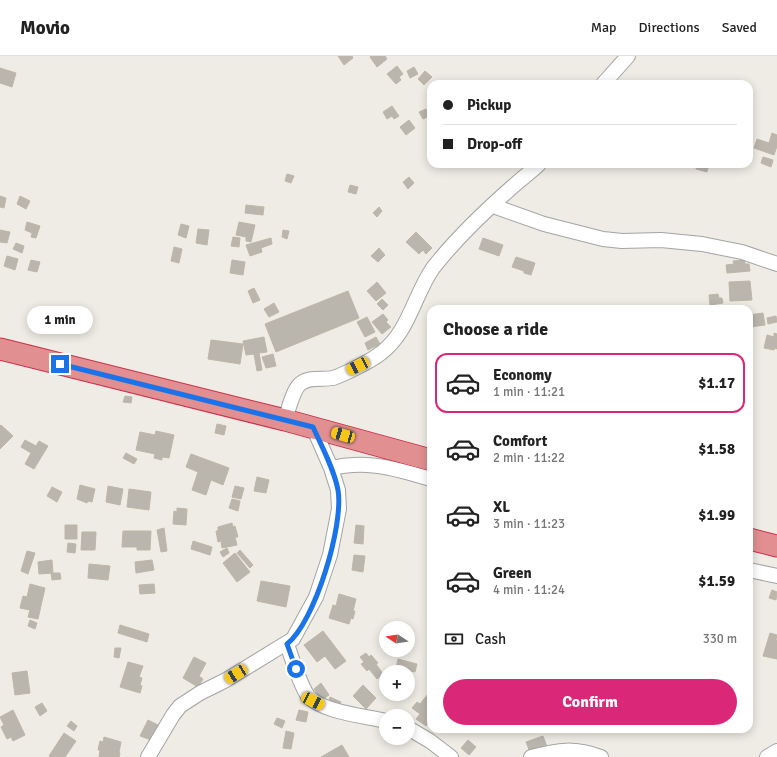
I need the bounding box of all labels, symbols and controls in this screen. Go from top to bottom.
text: Movio [20,16,70,40]
text: Map [591,19,617,36]
text: Directions [639,19,700,36]
text: Saved [722,19,757,36]
text: Pickup [467,96,511,114]
text: Drop-off [467,135,522,153]
callout: 1 min [27,306,93,334]
text: 1 min [44,312,76,328]
text: Choose a ride [443,318,548,340]
route end [51,355,69,373]
car [345,355,371,377]
icon: car [445,365,481,401]
text: Economy [493,366,552,384]
text: $1.17 [698,374,735,392]
text: 1 min · 11:21 [493,384,565,400]
car [330,426,356,444]
icon: car [445,431,481,467]
text: Comfort [493,432,547,450]
text: $1.58 [698,440,735,458]
text: 2 min · 11:22 [493,450,565,466]
icon: car [445,497,481,533]
text: XL [493,498,510,516]
text: $1.99 [698,506,735,524]
text: 3 min · 11:23 [493,516,565,532]
icon: car [445,563,481,599]
text: Green [493,564,532,582]
text: $1.59 [698,572,735,590]
text: 4 min · 11:24 [493,582,565,598]
north arrow [379,621,415,657]
map controls [379,621,415,745]
icon: cash [443,628,465,650]
text: Cash [475,630,506,648]
text: 330 m [703,631,737,647]
route start [287,660,305,678]
car [223,663,249,685]
button: + [379,665,415,701]
button: Confirm [443,679,737,725]
car [300,690,326,712]
button: − [379,709,415,745]

